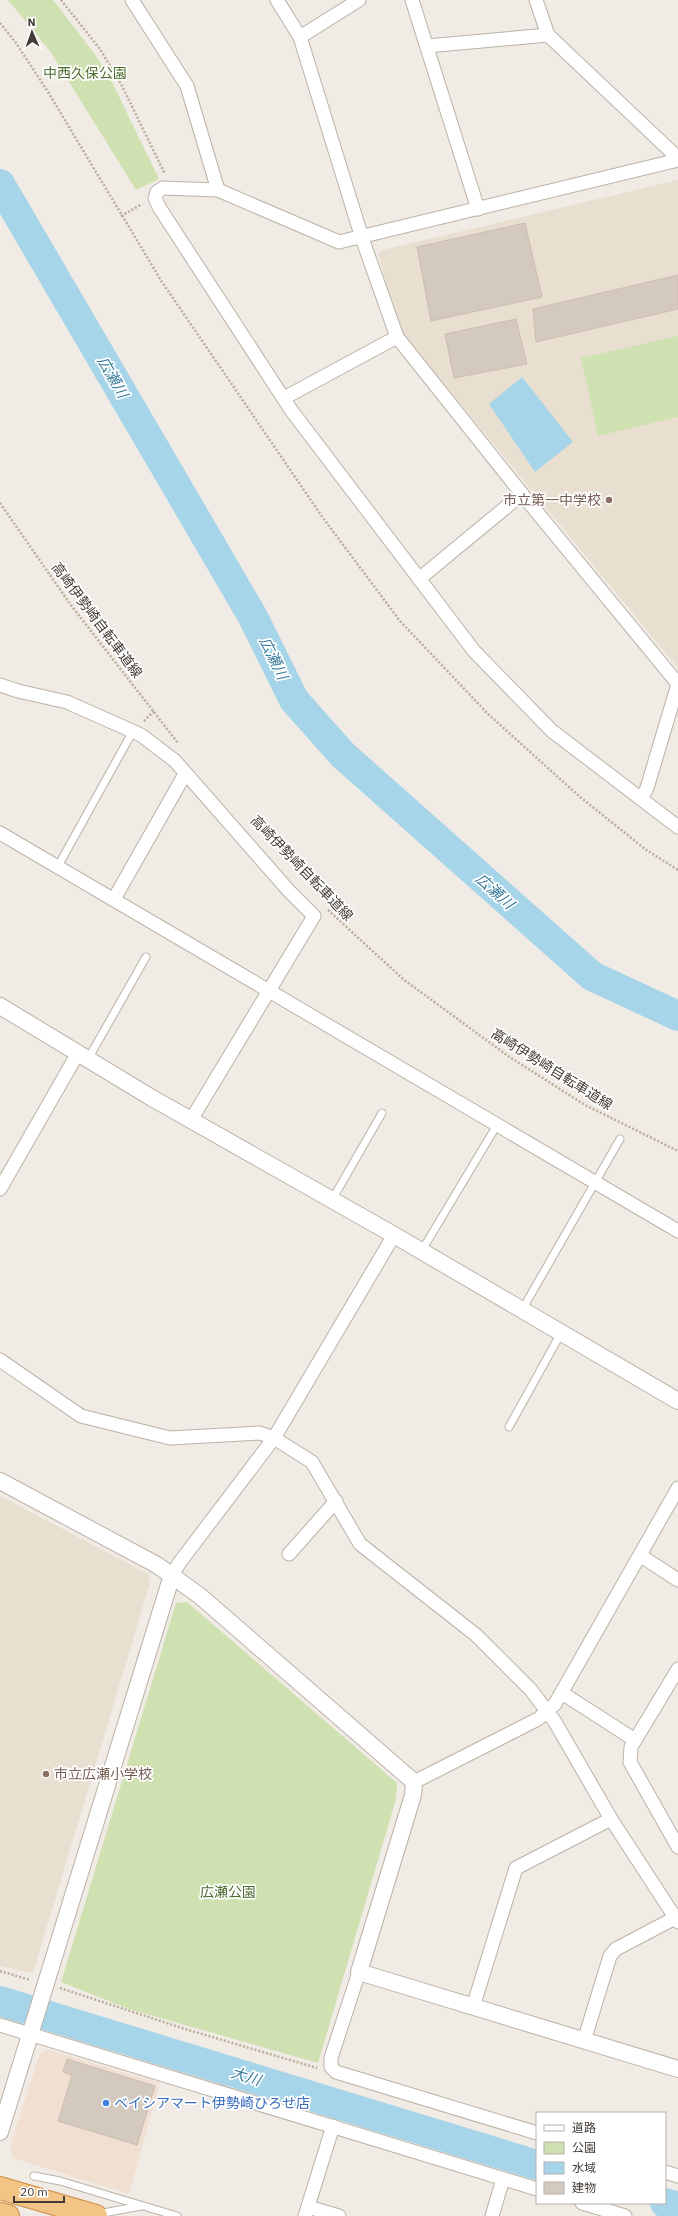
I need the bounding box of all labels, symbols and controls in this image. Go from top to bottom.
north arrow [12,12,52,52]
text: N [27,15,36,29]
park label: 中西久保公園 [43,64,127,82]
water label: 広瀬川 [94,353,133,403]
place label: 市立第一中学校 [503,491,601,509]
marker: 市立第一中学校 [604,495,614,505]
street label: 高崎伊勢崎自転車道線 [48,559,146,681]
water label: 広瀬川 [256,634,293,684]
street label: 高崎伊勢崎自転車道線 [247,811,357,925]
water label: 広瀬川 [472,869,520,914]
street label: 高崎伊勢崎自転車道線 [488,1024,616,1114]
place label: 市立広瀬小学校 [54,1765,152,1783]
marker: 市立広瀬小学校 [41,1769,51,1779]
park label: 広瀬公園 [200,1883,256,1901]
water label: 大川 [229,2063,265,2090]
place label: ベイシアマート伊勢崎ひろせ店 [114,2094,310,2112]
marker: ベイシアマート伊勢崎ひろせ店 [101,2098,111,2108]
legend [536,2112,666,2204]
text: 道路 [572,2120,596,2135]
text: 公園 [572,2140,596,2155]
text: 水域 [572,2160,596,2175]
scale bar [14,2178,64,2204]
text: 建物 [572,2180,596,2195]
text: 20 m [20,2184,48,2199]

